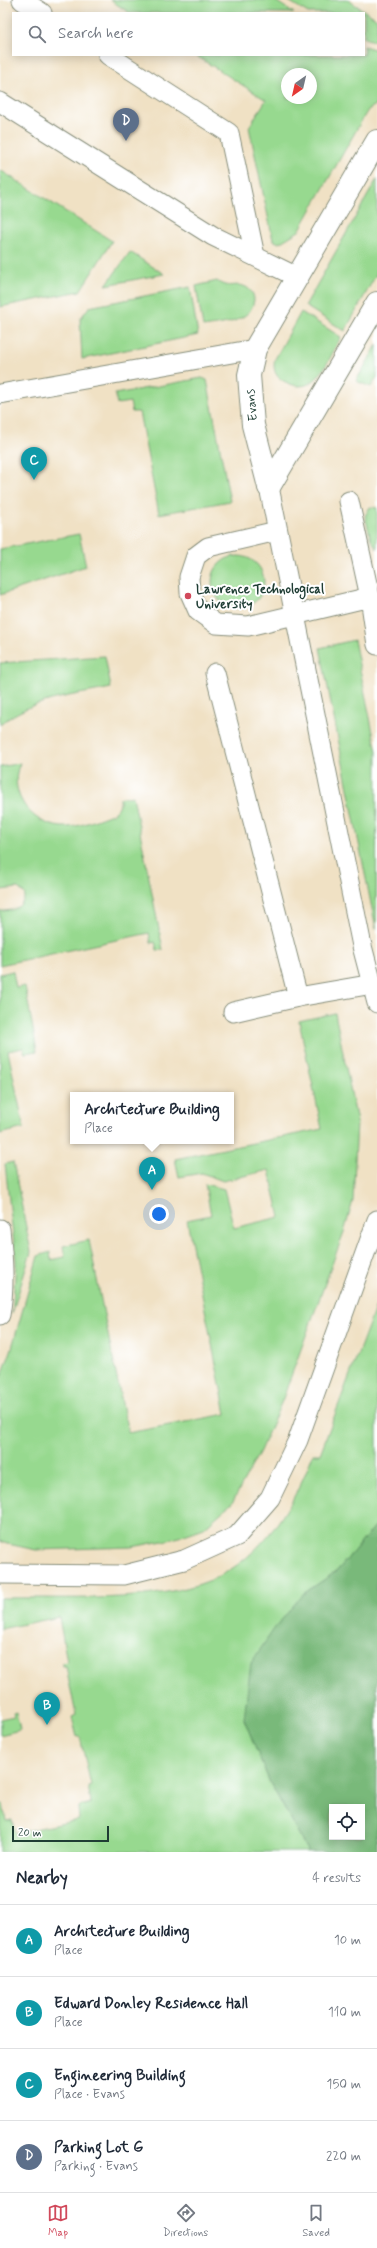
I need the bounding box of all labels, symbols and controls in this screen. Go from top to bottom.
search box [12,12,365,56]
icon: search [26,23,48,45]
text: Search here [58,24,134,44]
north arrow [281,68,317,104]
pin: D [113,108,139,141]
street label: Evans [242,388,262,422]
pin: C [21,447,47,480]
place label: Lawrence Technological University [196,581,325,613]
marker: Lawrence Technological University [183,591,193,601]
popup [70,1092,234,1144]
text: Architecture Building [84,1100,220,1120]
text: Place [84,1120,113,1137]
pin: A [139,1157,165,1190]
your location [149,1204,169,1224]
pin: B [34,1692,60,1725]
map controls [329,1804,365,1840]
button: locate [329,1804,365,1840]
scale bar [12,1824,109,1843]
text: 20 m [18,1826,41,1840]
text: Nearby [16,1867,68,1889]
text: 4 results [312,1870,361,1887]
text: Architecture Building [54,1922,190,1942]
text: A [25,1932,33,1949]
text: 10 m [334,1932,361,1949]
text: Place [54,1942,83,1959]
text: Edward Donley Residence Hall [54,1994,248,2014]
text: B [25,2004,33,2021]
text: 110 m [328,2004,361,2021]
text: Place [54,2014,83,2031]
text: Engineering Building [54,2066,186,2086]
text: C [24,2076,34,2093]
text: 150 m [327,2076,361,2093]
text: Place · Evans [54,2086,125,2103]
text: Parking Lot G [54,2138,143,2158]
text: D [25,2148,33,2165]
text: 220 m [326,2148,361,2165]
text: Parking · Evans [54,2158,138,2175]
tab: Map [47,2202,69,2240]
tab: Directions [163,2202,208,2240]
tab: Saved [302,2202,330,2240]

